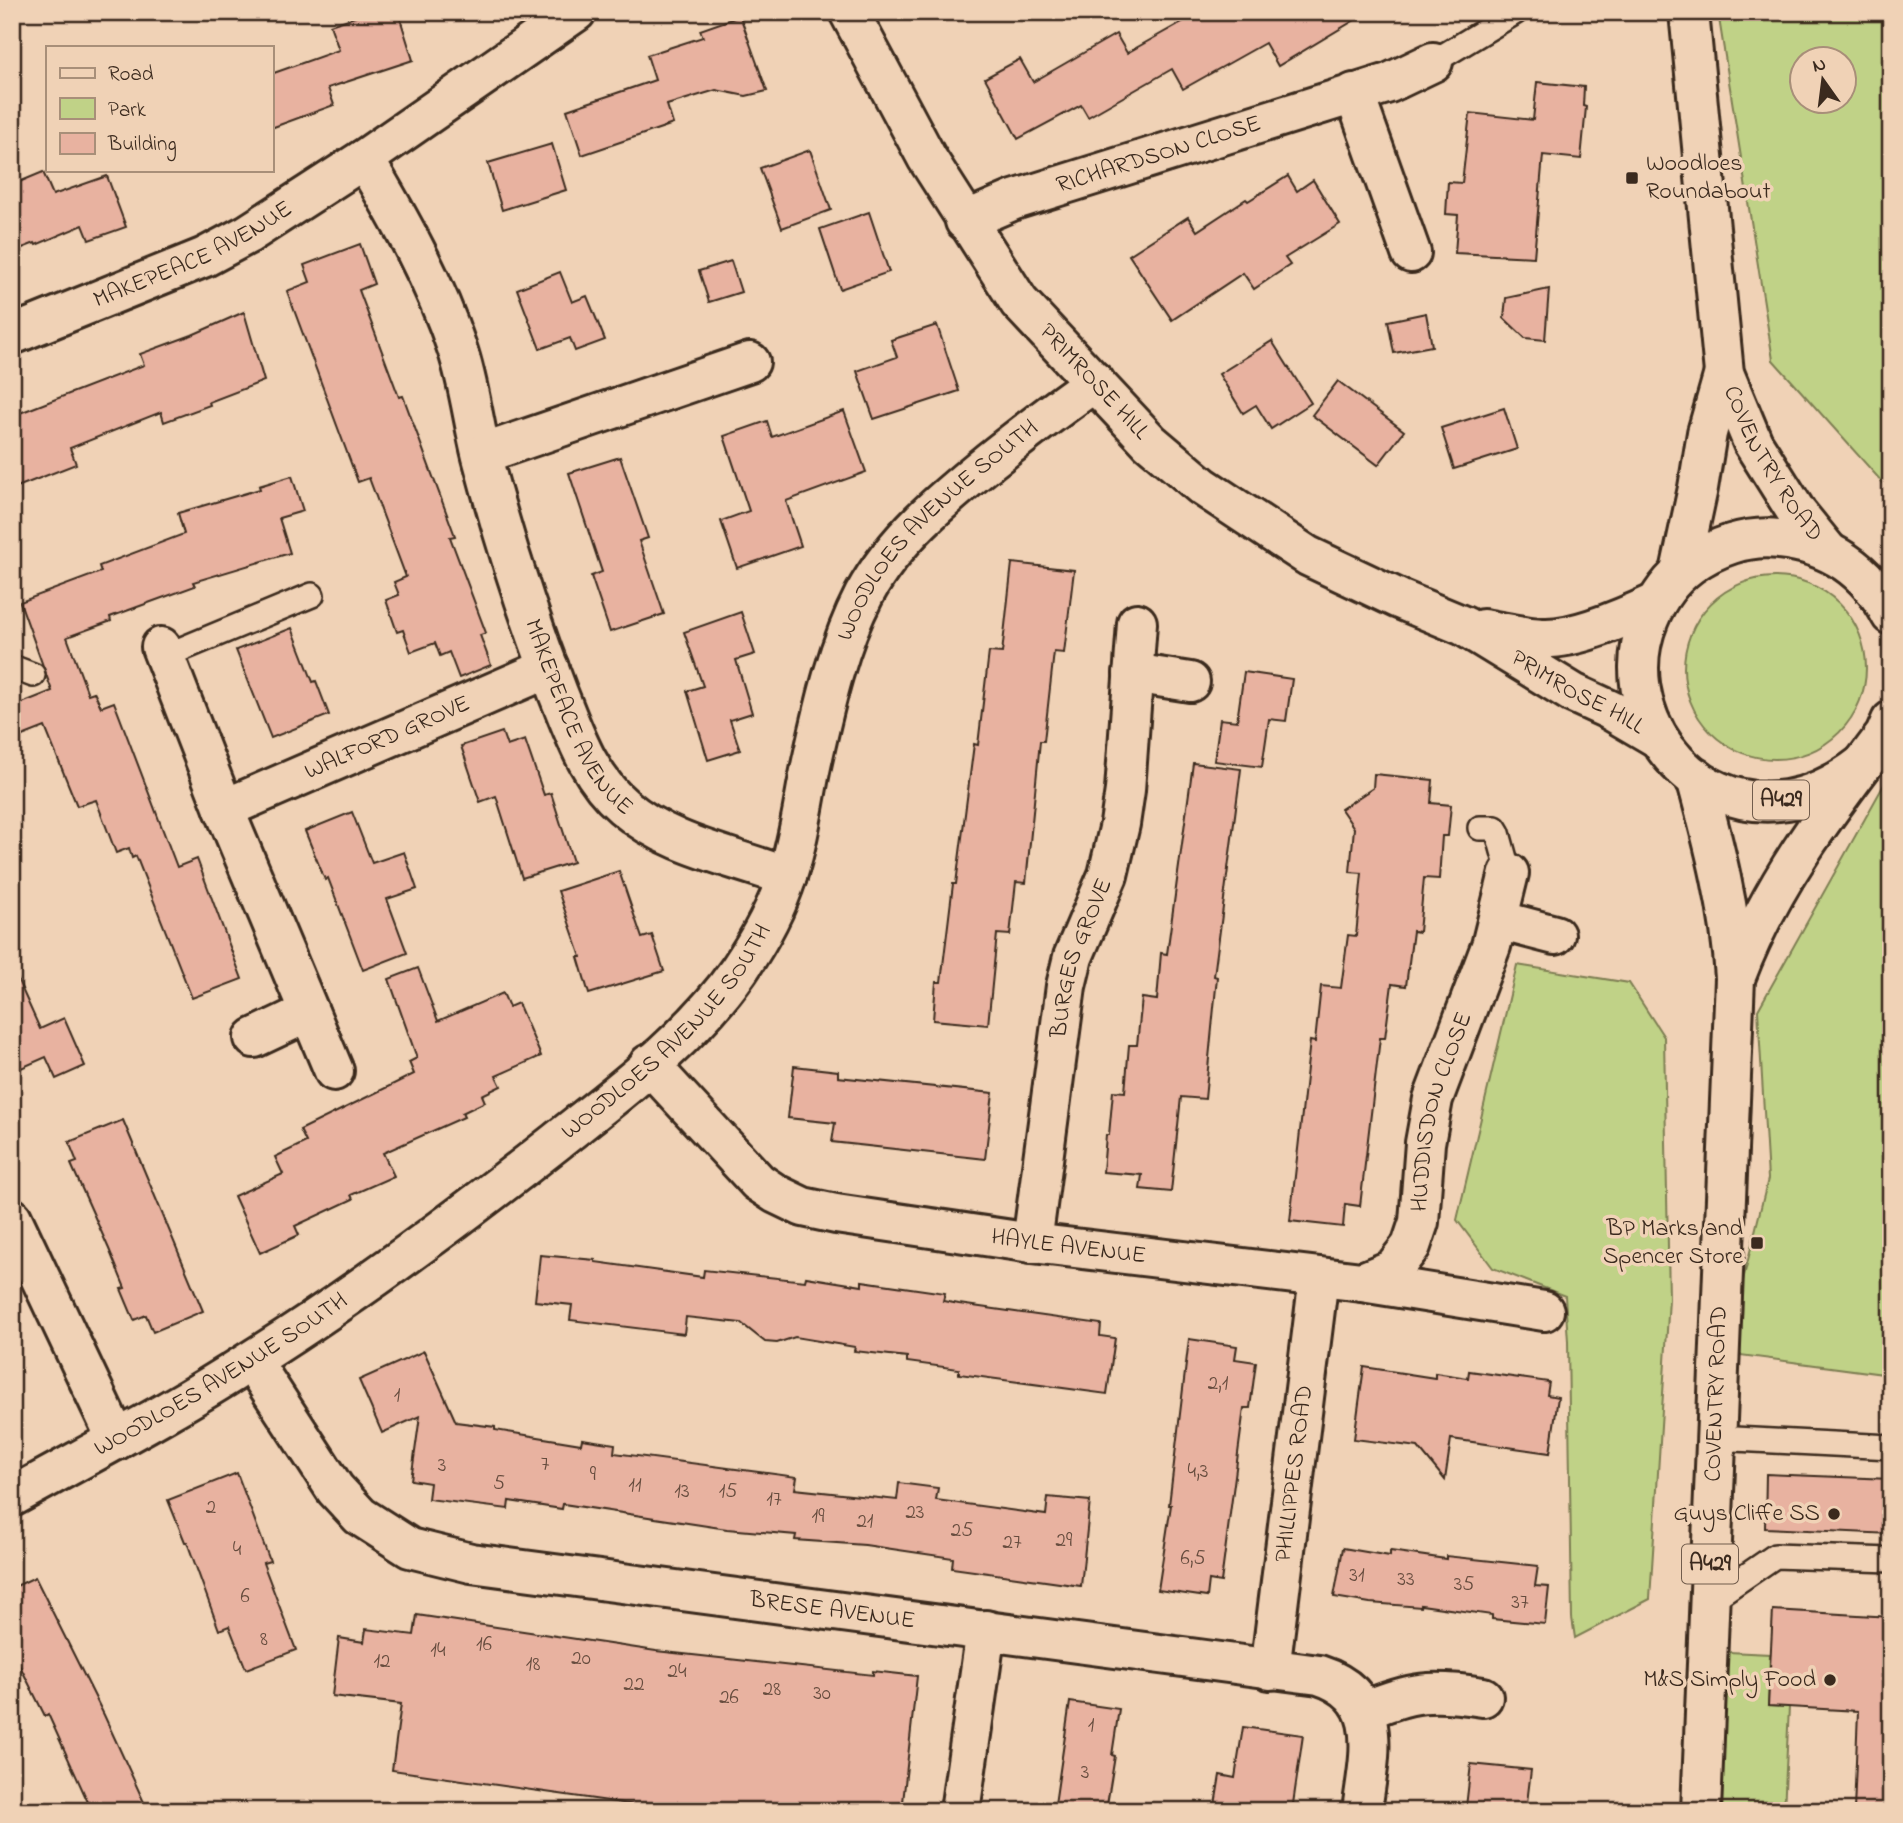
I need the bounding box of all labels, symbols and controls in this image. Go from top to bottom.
legend [46,46,273,172]
north arrow [1787,46,1857,116]
text: N [1810,51,1829,81]
text: Road [108,60,154,90]
text: Park [108,96,147,126]
street label: RICHARDSON CLOSE [1052,106,1266,203]
text: Building [107,130,177,162]
place label: Woodloes Roundabout [1646,147,1771,210]
marker: Woodloes Roundabout [1624,170,1640,186]
street label: MAKEPEACE AVENUE [88,192,299,318]
street label: PRIMROSE HILL [1030,316,1157,448]
street label: COVENTRY ROAD [1714,380,1831,550]
street label: WOODLOES AVENUE SOUTH [828,411,1046,646]
street label: MAKEPEACE AVENUE [515,614,641,825]
street label: PRIMROSE HILL [1504,641,1651,744]
street label: WALFORD GROVE [299,687,476,789]
road number: A429 [1753,780,1809,820]
street label: BURGES GROVE [1042,873,1122,1041]
street label: WOODLOES AVENUE SOUTH [554,918,781,1149]
street label: HUDDISDON CLOSE [1402,1007,1482,1213]
place label: BP Marks and Spencer Store [1603,1212,1744,1275]
street label: HAYLE AVENUE [989,1220,1148,1274]
marker: BP Marks and Spencer Store [1749,1235,1765,1251]
street label: WOODLOES AVENUE SOUTH [88,1284,355,1466]
street label: COVENTRY ROAD [1696,1305,1738,1483]
house number: 2,1 [1208,1369,1229,1399]
house number: 1 [394,1381,401,1411]
street label: PHILLIPPES ROAD [1266,1383,1323,1564]
house number: 7 [541,1450,550,1480]
house number: 3 [438,1451,446,1481]
house number: 4,3 [1188,1457,1208,1487]
house number: 9 [590,1460,597,1490]
house number: 5 [493,1469,505,1499]
house number: 11 [628,1471,642,1501]
house number: 13 [674,1477,690,1507]
house number: 15 [719,1477,737,1507]
house number: 17 [766,1485,782,1515]
house number: 2 [206,1493,216,1523]
place label: Guys Cliffe SS [1673,1497,1820,1533]
house number: 23 [905,1498,925,1528]
house number: 19 [812,1502,825,1532]
marker: Guys Cliffe SS [1826,1506,1842,1522]
house number: 21 [856,1507,874,1537]
house number: 25 [951,1516,973,1546]
house number: 29 [1056,1526,1073,1556]
house number: 27 [1002,1528,1022,1558]
house number: 4 [233,1535,242,1565]
house number: 6,5 [1181,1544,1205,1574]
road number: A429 [1682,1544,1738,1583]
house number: 31 [1349,1561,1365,1591]
house number: 33 [1397,1565,1415,1595]
house number: 35 [1454,1570,1474,1600]
house number: 6 [240,1582,250,1612]
street label: BRESE AVENUE [747,1582,917,1639]
house number: 37 [1511,1588,1529,1618]
house number: 8 [260,1625,268,1655]
house number: 16 [476,1630,492,1660]
house number: 14 [430,1636,446,1666]
house number: 20 [571,1644,591,1674]
house number: 12 [373,1647,391,1677]
house number: 18 [526,1650,540,1680]
house number: 24 [667,1657,687,1687]
place label: M&S Simply Food [1643,1663,1817,1699]
house number: 22 [624,1670,644,1700]
marker: M&S Simply Food [1822,1672,1838,1688]
house number: 28 [763,1675,781,1705]
house number: 30 [813,1679,831,1709]
house number: 26 [719,1683,739,1713]
house number: 1 [1088,1711,1095,1741]
house number: 3 [1081,1758,1089,1788]

